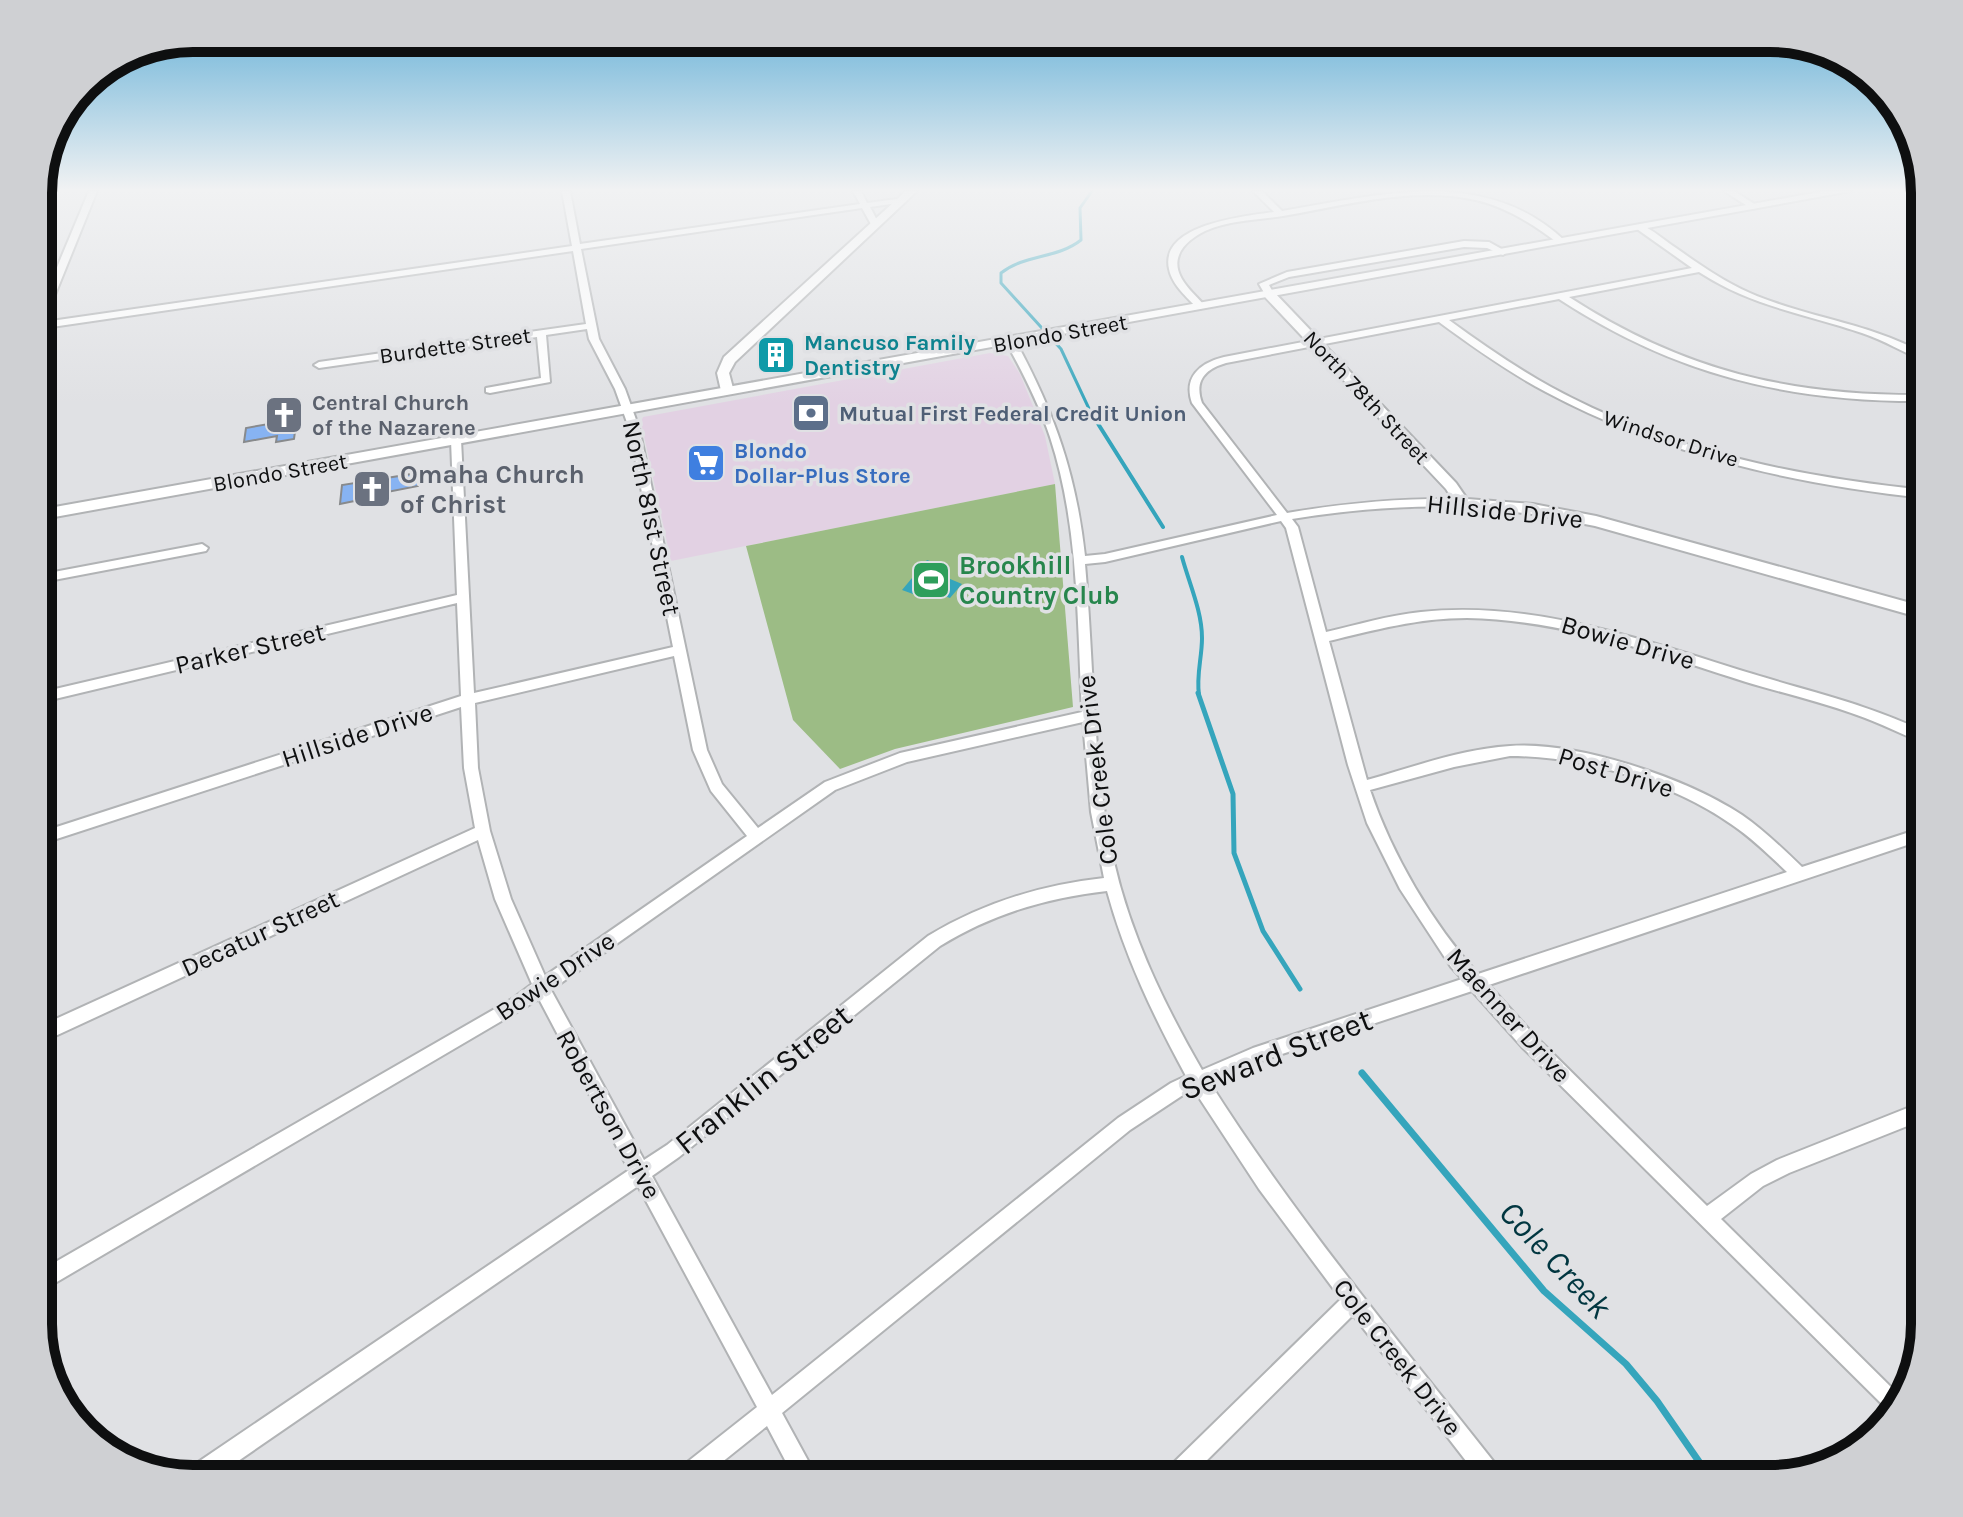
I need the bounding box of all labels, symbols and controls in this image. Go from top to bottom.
street label: Blondo Street [991,309,1129,359]
street label: Burdette Street [378,322,533,369]
street label: North 78th Street [1298,326,1435,470]
place label: Mancuso Family Dentistry [804,330,975,381]
building icon: Mancuso Family Dentistry [755,334,797,376]
place label: Central Church of the Nazarene [312,390,476,441]
bank icon: Mutual First Federal Credit Union [790,392,832,434]
church icon: Central Church of the Nazarene [263,394,305,436]
place label: Mutual First Federal Credit Union [839,401,1187,427]
street label: Windsor Drive [1600,405,1742,473]
street label: North 81st Street [616,418,687,619]
place label: Blondo Dollar-Plus Store [734,438,911,489]
supermarket icon: Blondo Dollar-Plus Store [685,442,727,484]
street label: Blondo Street [211,448,349,498]
place label: Omaha Church of Christ [400,459,585,520]
church icon: Omaha Church of Christ [351,468,393,510]
street label: Hillside Drive [1425,488,1585,535]
place label: Brookhill Country Club [959,550,1119,611]
sports icon: Brookhill Country Club [910,559,952,601]
street label: Bowie Drive [1558,609,1698,676]
street label: Parker Street [172,616,328,681]
street label: Cole Creek Drive [1071,673,1124,866]
street label: Hillside Drive [278,697,436,774]
street label: Post Drive [1554,740,1677,805]
street label: Decatur Street [176,883,344,984]
street label: Bowie Drive [490,925,621,1028]
street label: Maenner Drive [1440,942,1577,1089]
street label: Franklin Street [668,997,859,1162]
street label: Seward Street [1175,1001,1377,1108]
street label: Robertson Drive [549,1024,668,1204]
water label: Cole Creek [1491,1193,1620,1327]
street label: Cole Creek Drive [1327,1273,1468,1442]

